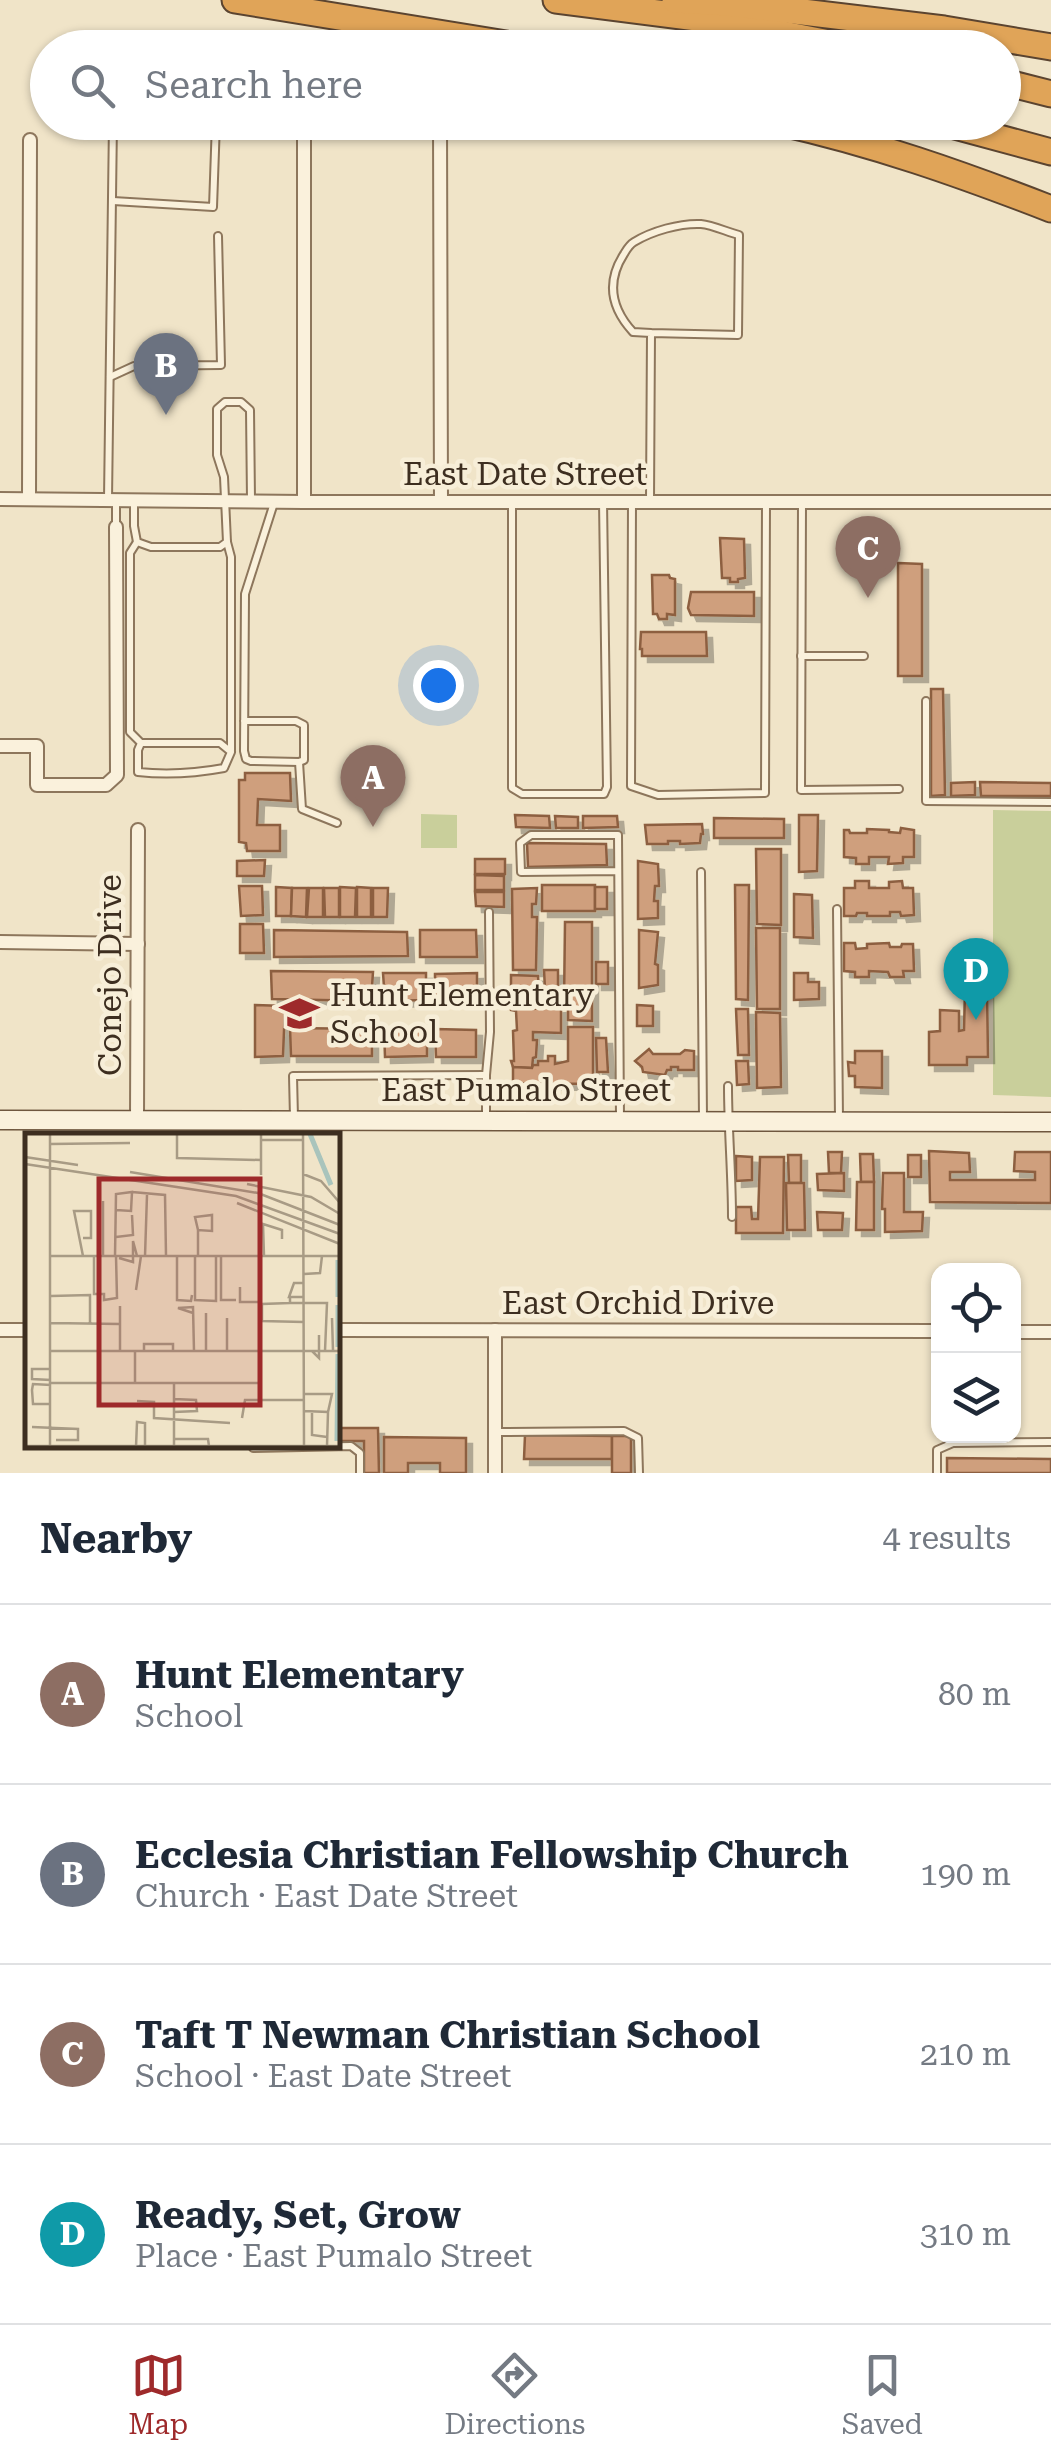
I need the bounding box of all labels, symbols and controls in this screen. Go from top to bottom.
search box [30,30,1021,140]
icon: search [65,58,120,113]
text: Search here [145,63,363,107]
pin: B [134,332,198,415]
street label: East Date Street [403,455,647,493]
pin: C [836,516,900,598]
your location [413,660,464,711]
pin: A [340,744,406,827]
street label: Conejo Drive [91,874,129,1076]
pin: D [944,938,1008,1020]
place label: Hunt Elementary School [330,976,594,1051]
school or university icon: Hunt Elementary School [279,992,321,1034]
street label: East Pumalo Street [381,1071,671,1109]
inset map [25,1133,340,1448]
map controls [931,1263,1021,1443]
button: locate [931,1263,1021,1353]
street label: East Orchid Drive [502,1284,774,1322]
button: layers [931,1353,1021,1443]
text: Nearby [40,1514,192,1563]
text: 4 results [883,1519,1011,1557]
text: Hunt Elementary [135,1653,464,1697]
text: A [61,1675,84,1713]
text: 80 m [938,1675,1011,1713]
text: School [135,1697,243,1735]
text: Ecclesia Christian Fellowship Church [135,1833,849,1877]
text: B [61,1855,84,1893]
text: 190 m [920,1855,1011,1893]
text: Church · East Date Street [135,1877,518,1915]
text: Taft T Newman Christian School [135,2013,760,2057]
text: C [61,2035,84,2073]
text: 210 m [920,2035,1011,2073]
text: School · East Date Street [135,2057,512,2095]
text: Ready, Set, Grow [135,2193,461,2237]
text: D [60,2215,85,2253]
text: 310 m [920,2215,1011,2253]
text: Place · East Pumalo Street [135,2237,532,2275]
tab: Map [128,2348,188,2441]
tab: Directions [444,2348,585,2441]
tab: Saved [842,2348,923,2441]

